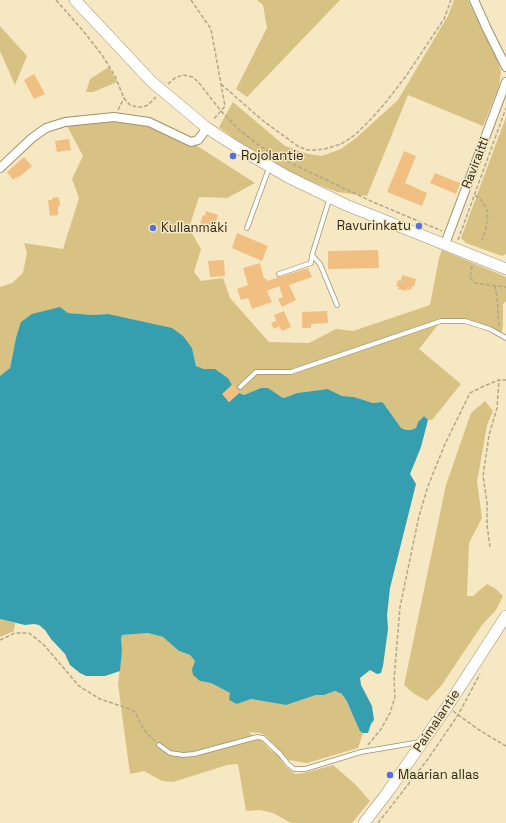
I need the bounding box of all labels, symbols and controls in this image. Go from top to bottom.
street label: Raviraitti [459,135,493,191]
place label: Rojolantie [241,148,304,164]
marker: Rojolantie [228,151,238,161]
place label: Ravurinkatu [337,218,411,234]
place label: Kullanmäki [161,220,227,236]
marker: Ravurinkatu [414,221,424,231]
marker: Kullanmäki [148,223,158,233]
street label: Paimalantie [410,687,464,755]
place label: Maarian allas [398,767,479,783]
marker: Maarian allas [385,770,395,780]

